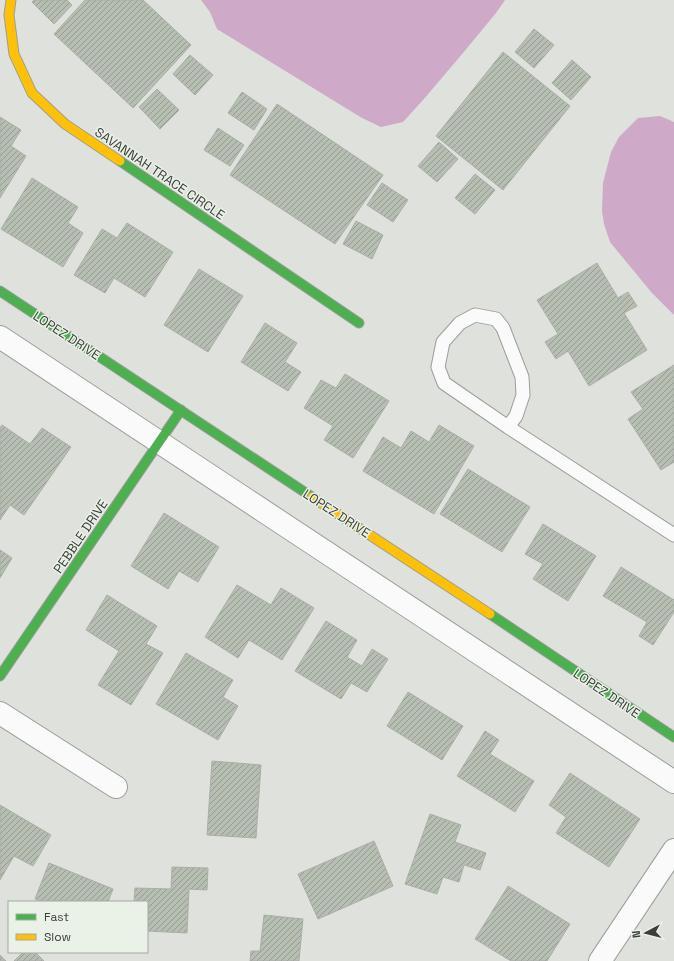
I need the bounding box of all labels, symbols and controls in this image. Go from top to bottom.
street label: SAVANNAH TRACE CIRCLE [91,123,228,223]
street label: LOPEZ DRIVE [30,307,104,363]
street label: LOPEZ DRIVE [300,485,374,541]
street label: PEBBLE DRIVE [49,496,111,576]
street label: LOPEZ DRIVE [570,665,643,722]
legend [8,901,148,953]
text: Fast [44,909,69,925]
north arrow [626,913,666,953]
text: Slow [44,929,71,945]
text: N [629,930,643,939]

